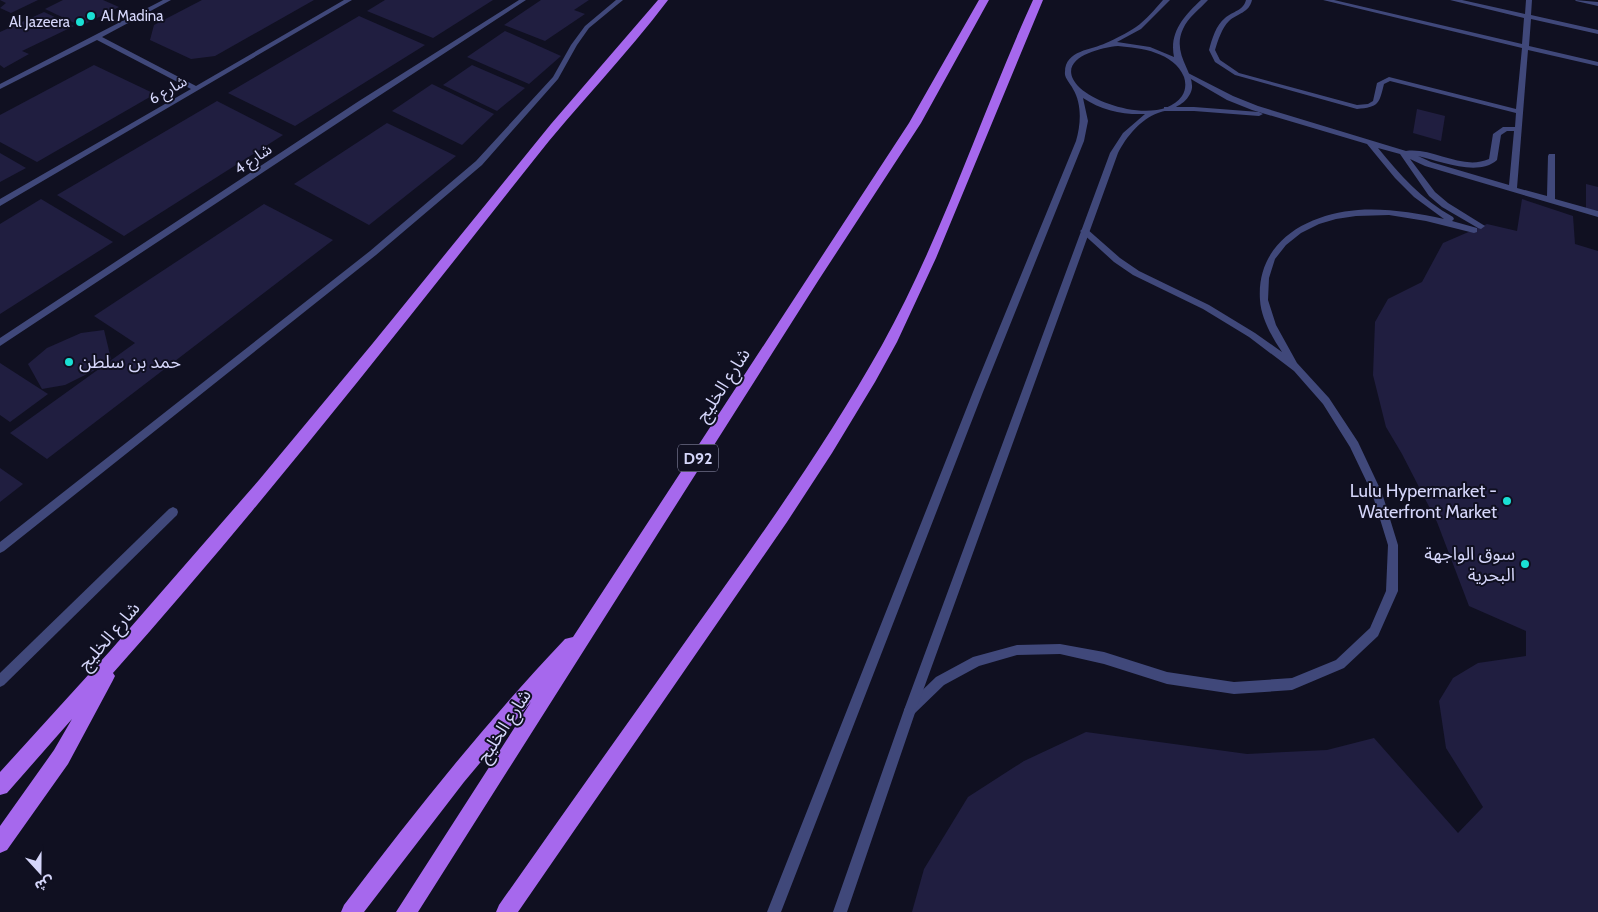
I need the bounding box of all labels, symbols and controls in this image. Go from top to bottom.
place label: Al Madina [101,7,164,25]
marker: Al Madina [85,10,97,22]
place label: Al Jazeera [9,13,71,31]
marker: Al Jazeera [74,16,86,28]
street label: شارع 6 [146,72,192,111]
street label: شارع 4 [231,140,277,180]
street label: شارع الخليج [691,344,757,428]
place label: حمد بن سلطن [79,351,181,373]
marker: حمد بن سلطن [63,356,75,368]
road number: D92 [678,444,718,472]
place label: Lulu Hypermarket - Waterfront Market [1350,480,1497,523]
marker: Lulu Hypermarket - Waterfront Market [1501,495,1513,507]
place label: سوق الواجهة البحرية [1424,543,1515,586]
marker: سوق الواجهة البحرية [1519,558,1531,570]
street label: شارع الخليج [73,597,147,677]
street label: شارع الخليج [472,685,538,769]
north arrow [15,847,65,897]
text: ش [32,872,57,896]

